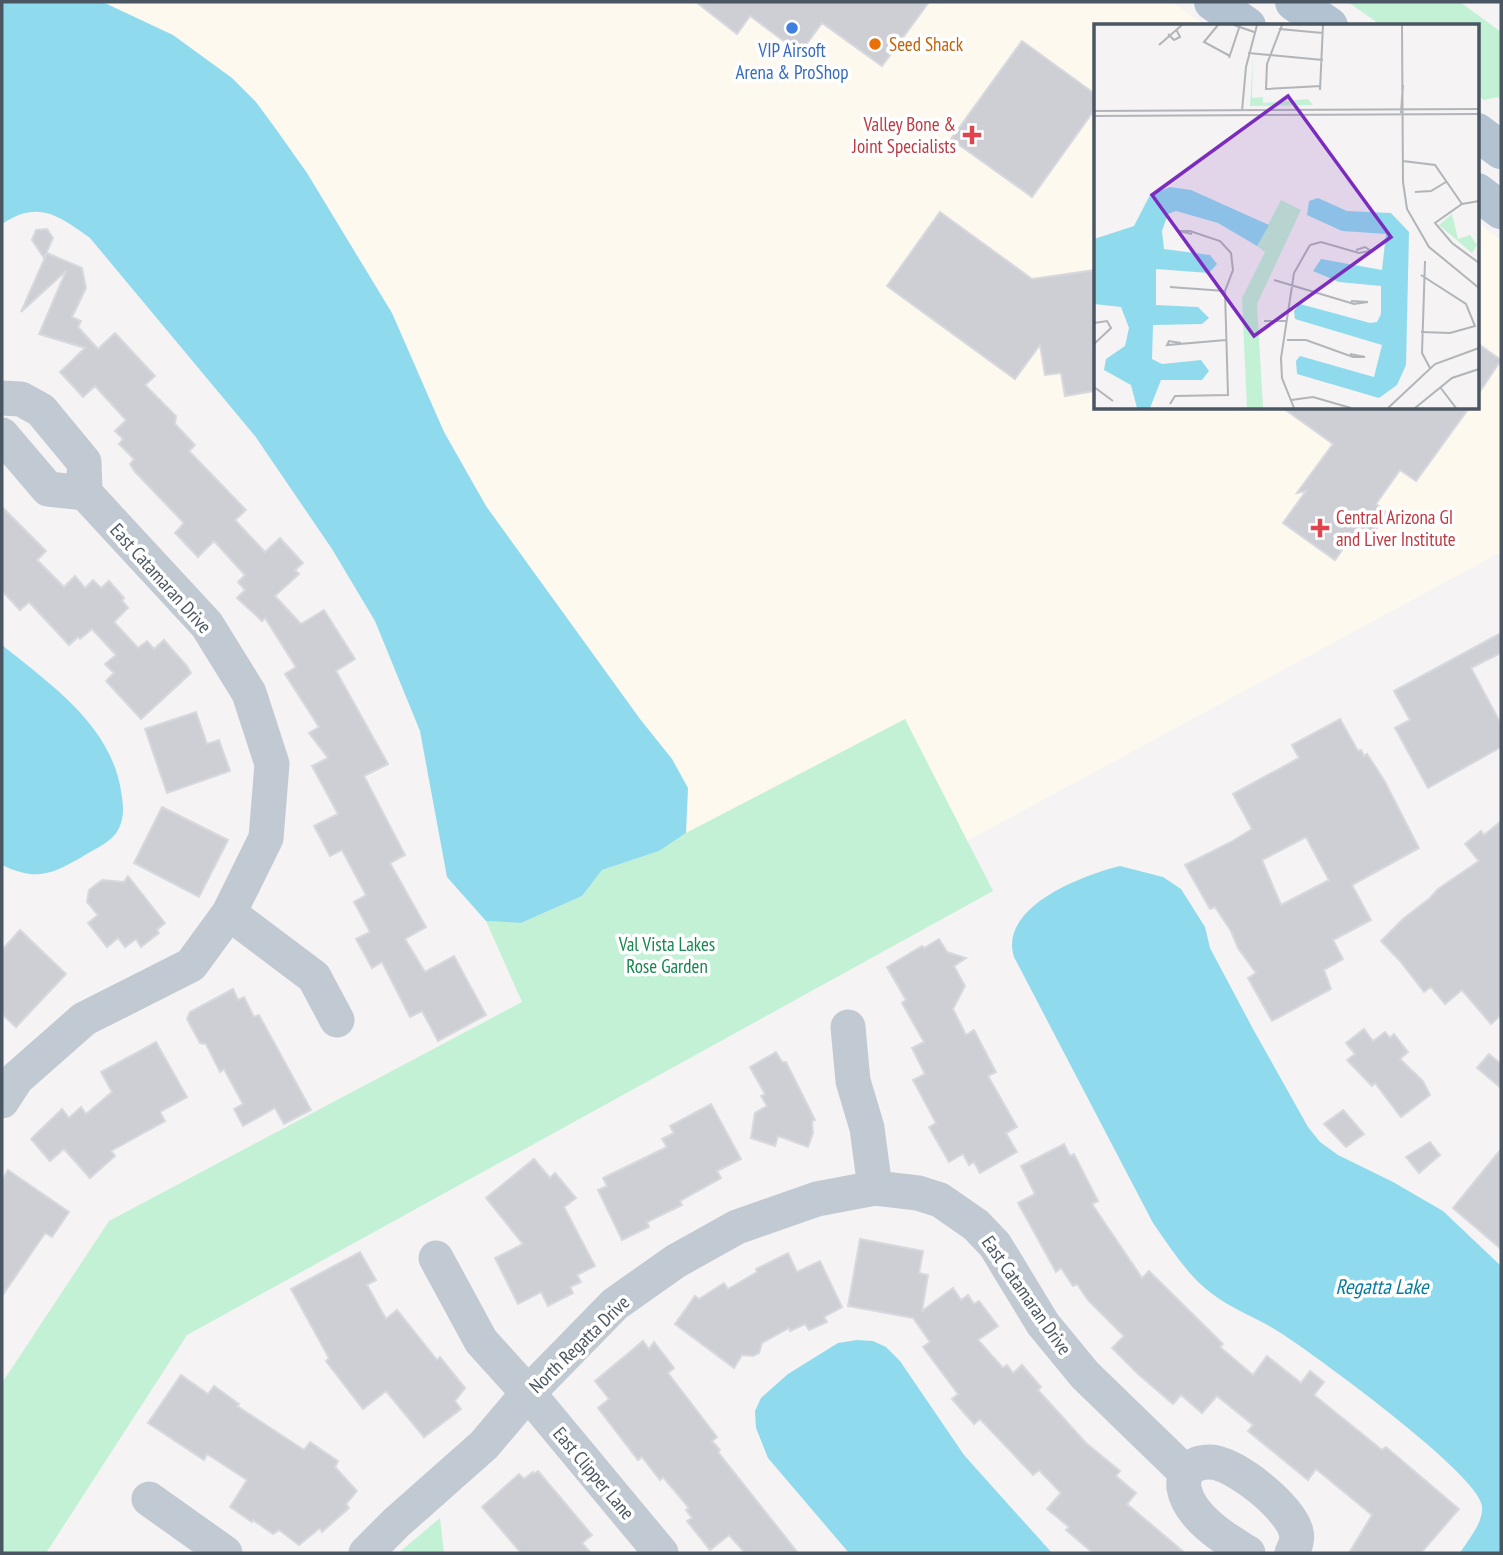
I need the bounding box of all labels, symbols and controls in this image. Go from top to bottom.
marker: VIP Airsoft Arena & ProShop [784,20,800,36]
inset map [1094,24,1478,410]
place label: Seed Shack [889,32,964,56]
marker: Seed Shack [867,36,883,52]
place label: VIP Airsoft Arena & ProShop [736,38,848,84]
place label: Valley Bone & Joint Specialists [851,112,956,158]
marker: Valley Bone & Joint Specialists [962,125,982,145]
place label: Central Arizona GI and Liver Institute [1336,505,1456,551]
street label: East Catamaran Drive [105,518,217,638]
marker: Central Arizona GI and Liver Institute [1310,518,1330,538]
park label: Val Vista Lakes Rose Garden [618,932,715,978]
street label: East Catamaran Drive [977,1231,1077,1359]
water label: Regatta Lake [1335,1273,1430,1300]
street label: North Regatta Drive [524,1290,634,1398]
street label: East Clipper Lane [548,1422,640,1524]

